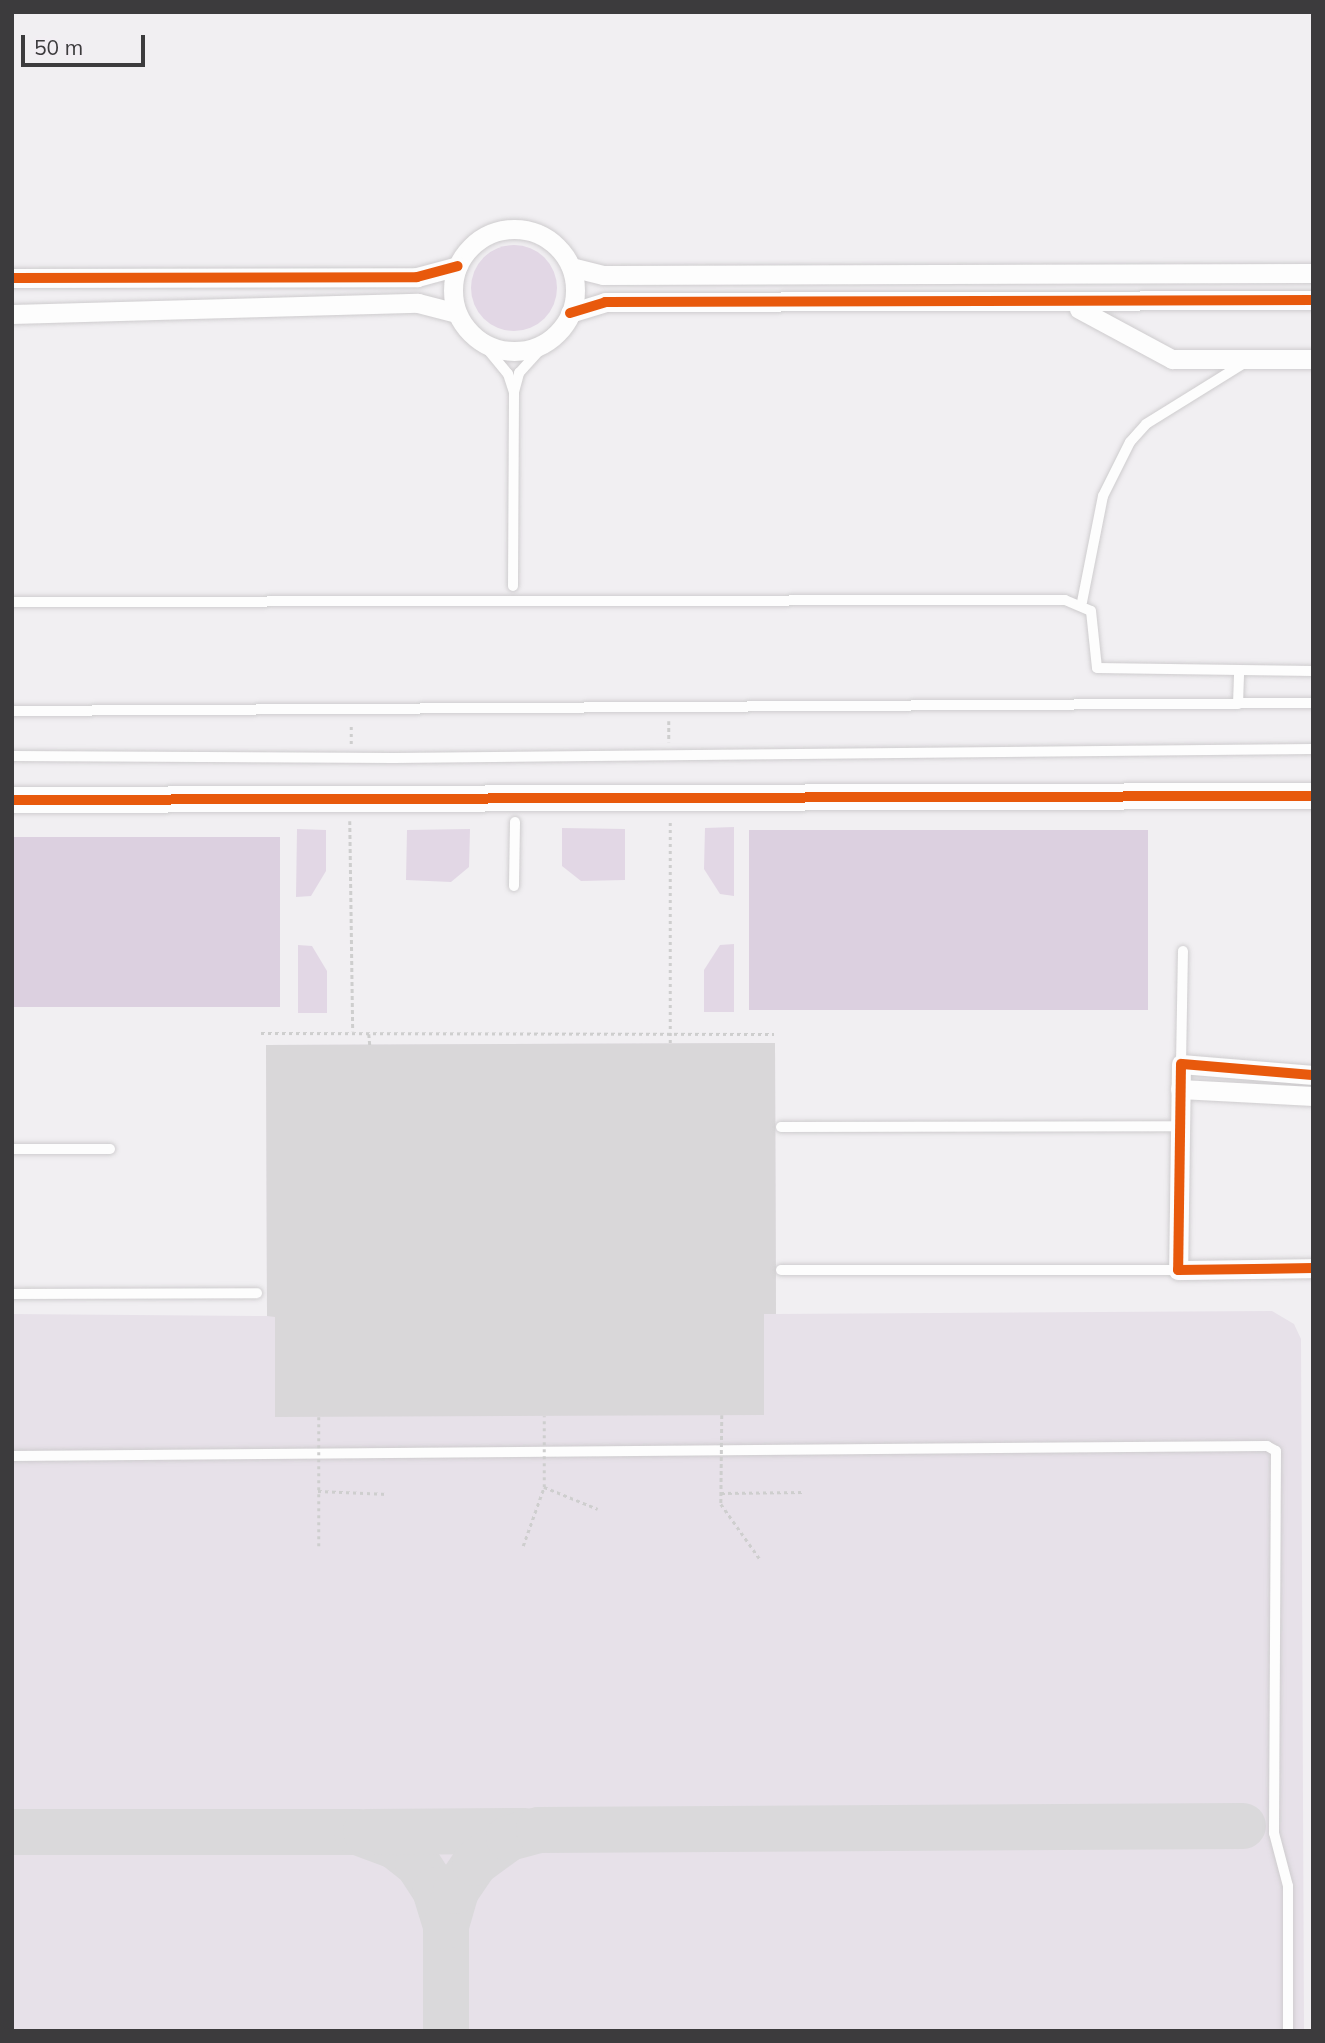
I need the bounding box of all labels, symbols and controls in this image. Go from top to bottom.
scale bar [24,21,149,65]
text: 50 m [34,34,83,60]

